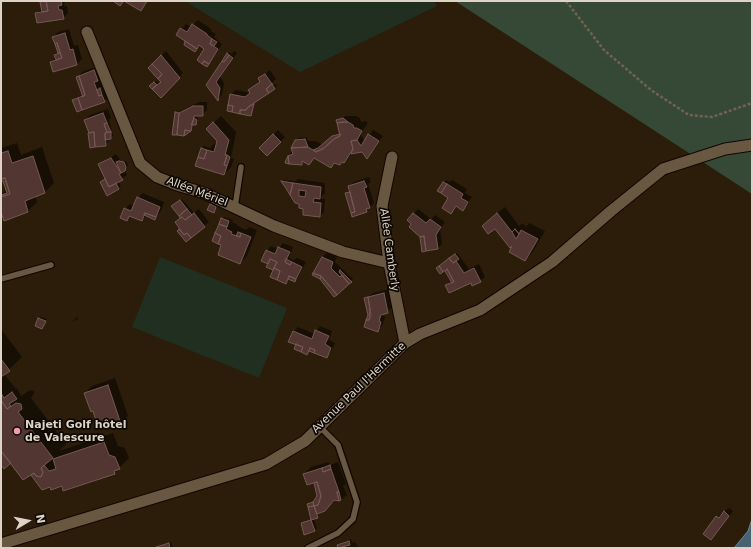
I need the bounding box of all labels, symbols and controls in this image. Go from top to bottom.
street label: Allée Mériel [165,174,229,210]
street label: Allée Camberly [377,208,401,292]
street label: Avenue Paul l'Hermitte [309,340,409,436]
place label: Najeti Golf hôtel de Valescure [25,418,127,444]
marker: Najeti Golf hôtel de Valescure [12,426,22,436]
north arrow [8,501,48,541]
text: N [33,513,48,524]

